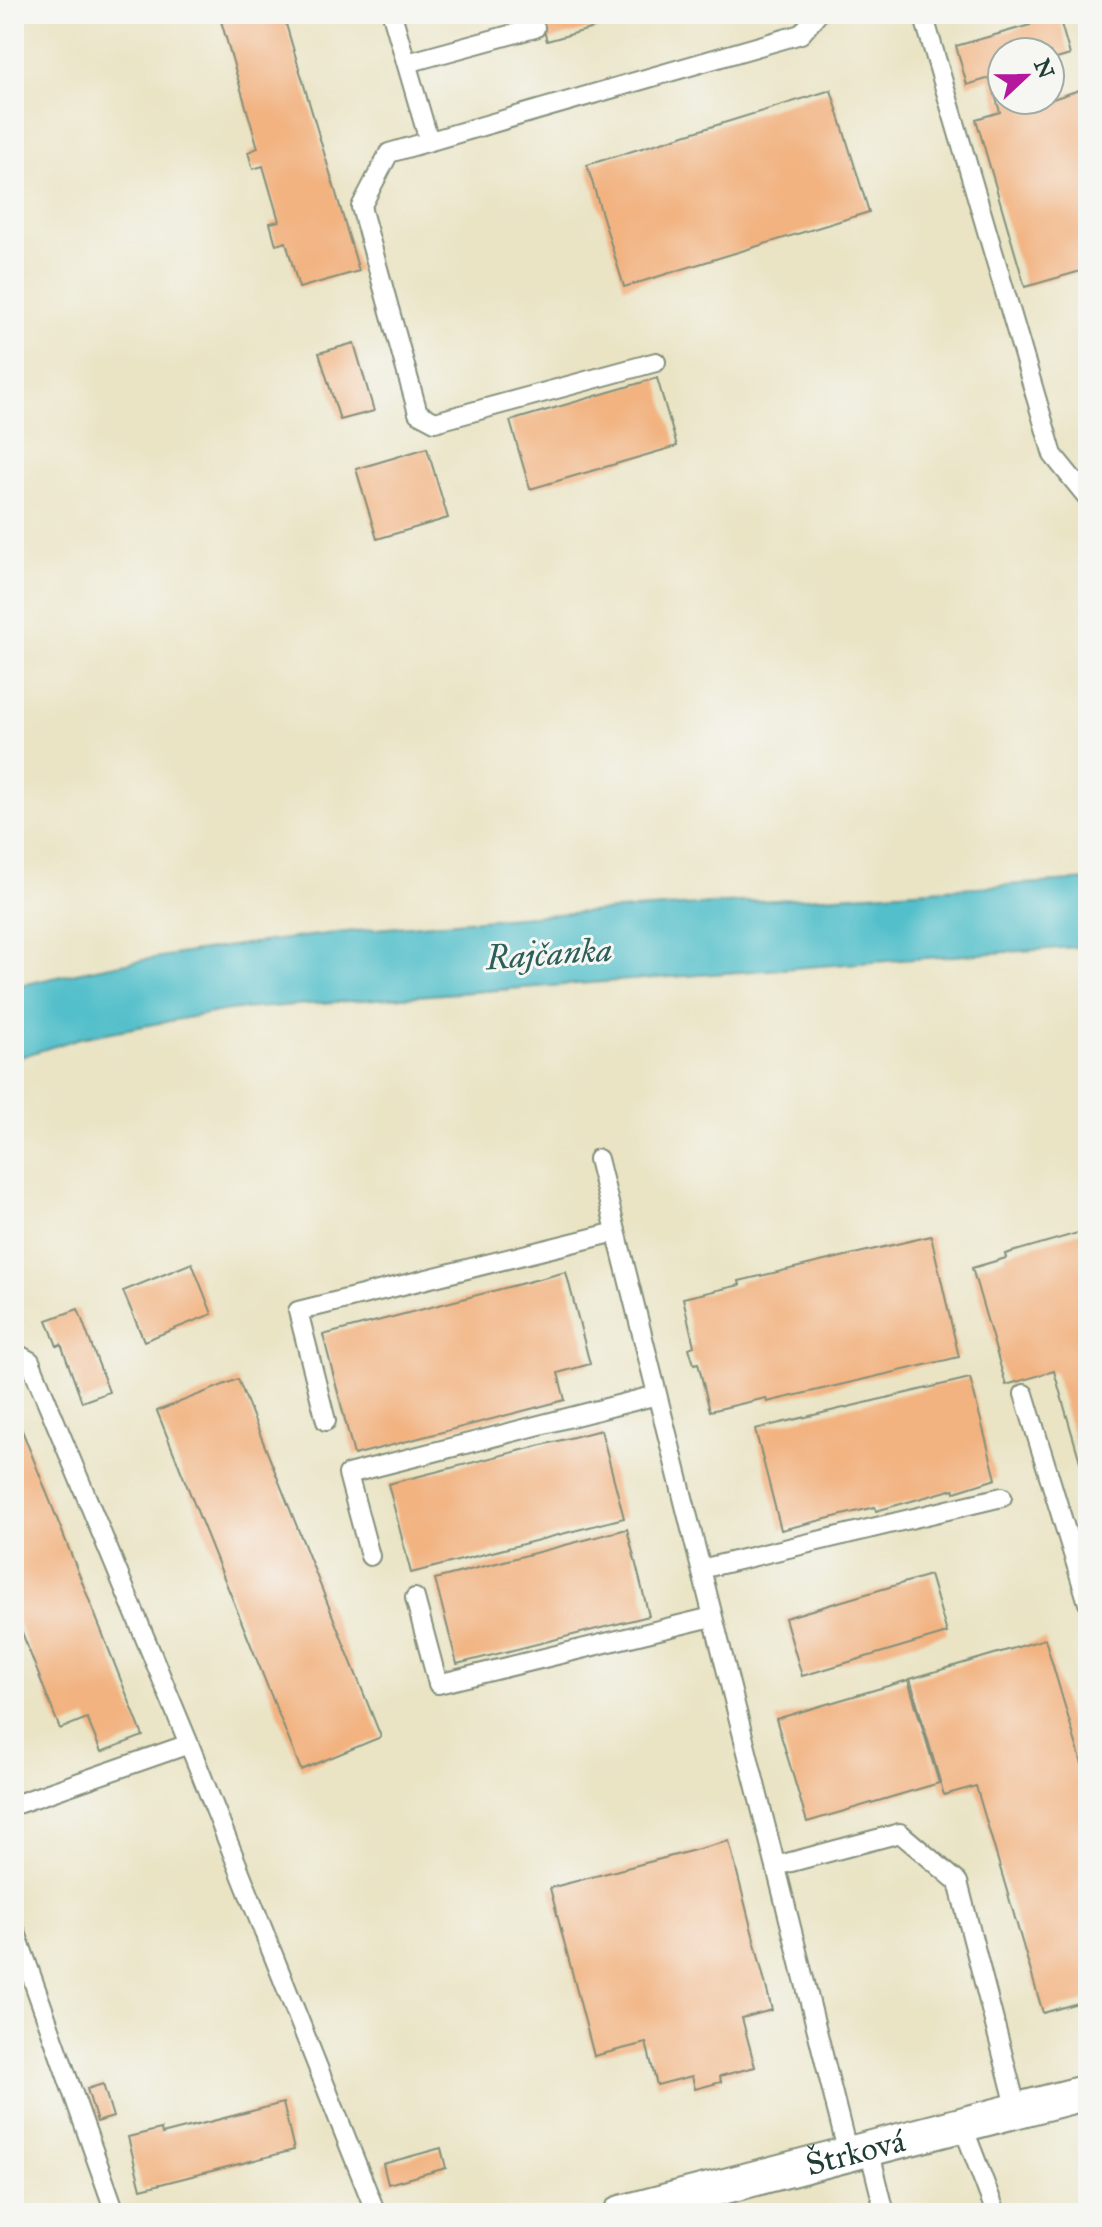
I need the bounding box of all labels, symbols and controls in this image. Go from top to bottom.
north arrow [986,36,1066,116]
text: N [1028,55,1060,83]
water label: Rajčanka [484,929,614,978]
street label: Štrková [802,2121,910,2184]

